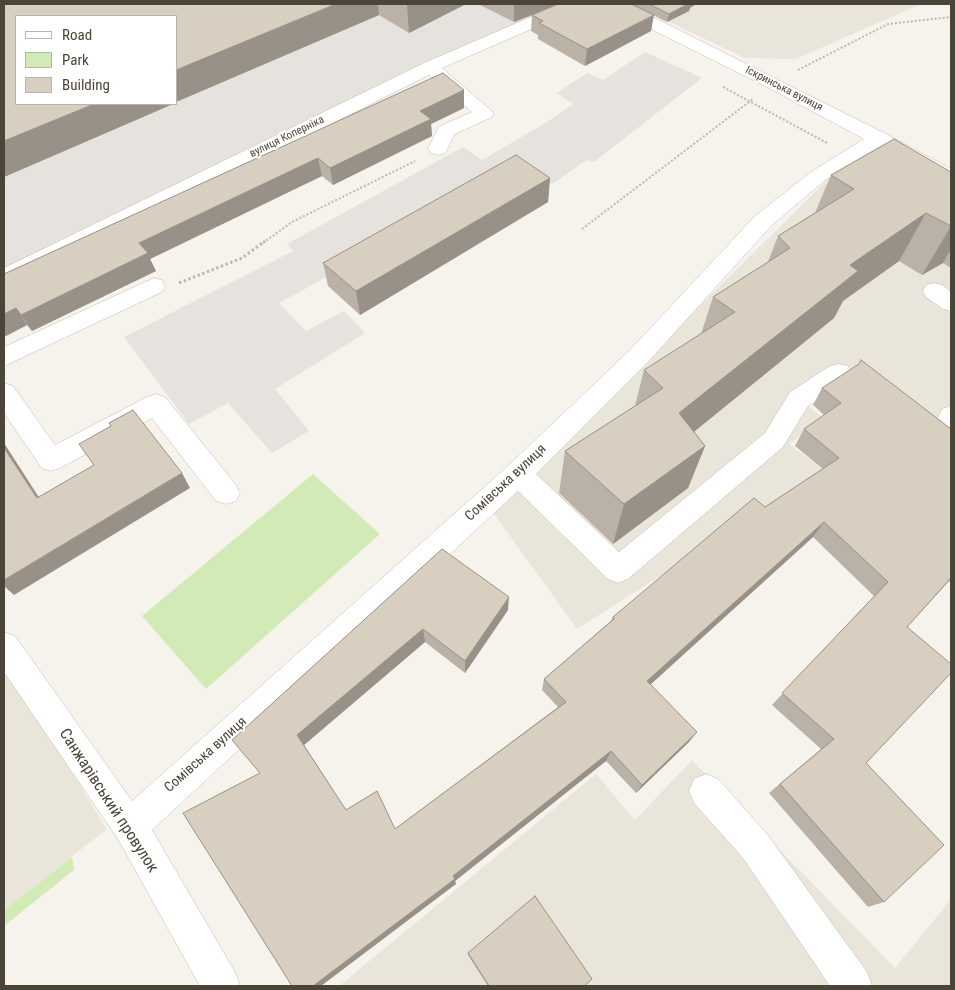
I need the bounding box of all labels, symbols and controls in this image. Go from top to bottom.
legend [15,15,178,105]
text: Road [62,26,92,44]
text: Park [62,51,89,69]
street label: Іскринська вулиця [743,64,825,114]
text: Building [62,76,110,94]
street label: вулиця Коперніка [248,113,326,161]
street label: Сомівська вулиця [462,441,550,525]
street label: Сомівська вулиця [161,714,251,796]
street label: Санжарівський провулок [54,725,162,877]

